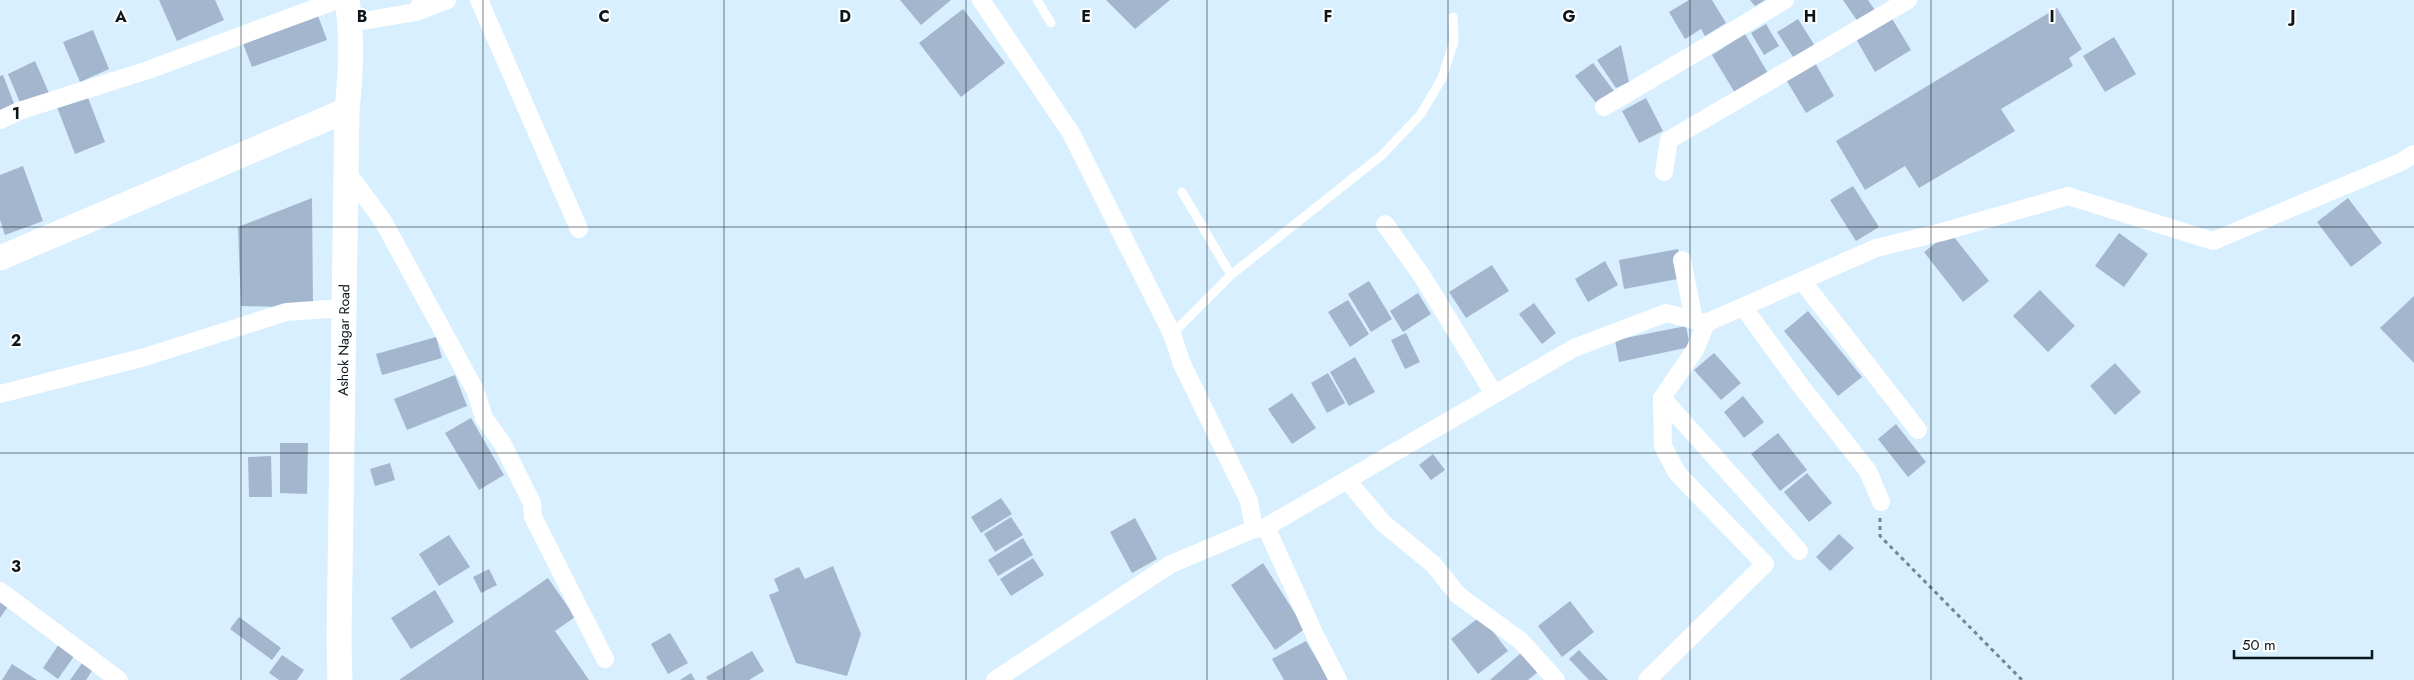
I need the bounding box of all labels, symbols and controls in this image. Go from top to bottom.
text: A [114,5,127,28]
text: B [357,5,367,28]
text: C [598,5,610,28]
text: D [839,5,851,28]
text: E [1081,5,1091,28]
text: F [1324,5,1332,28]
text: G [1562,5,1576,28]
text: H [1804,5,1816,28]
text: I [2049,5,2055,28]
text: J [2287,5,2296,28]
text: 1 [12,102,20,125]
street label: Ashok Nagar Road [333,284,354,396]
text: 2 [11,329,21,352]
text: 3 [11,555,21,578]
scale bar [2234,628,2372,660]
text: 50 m [2242,634,2276,656]

